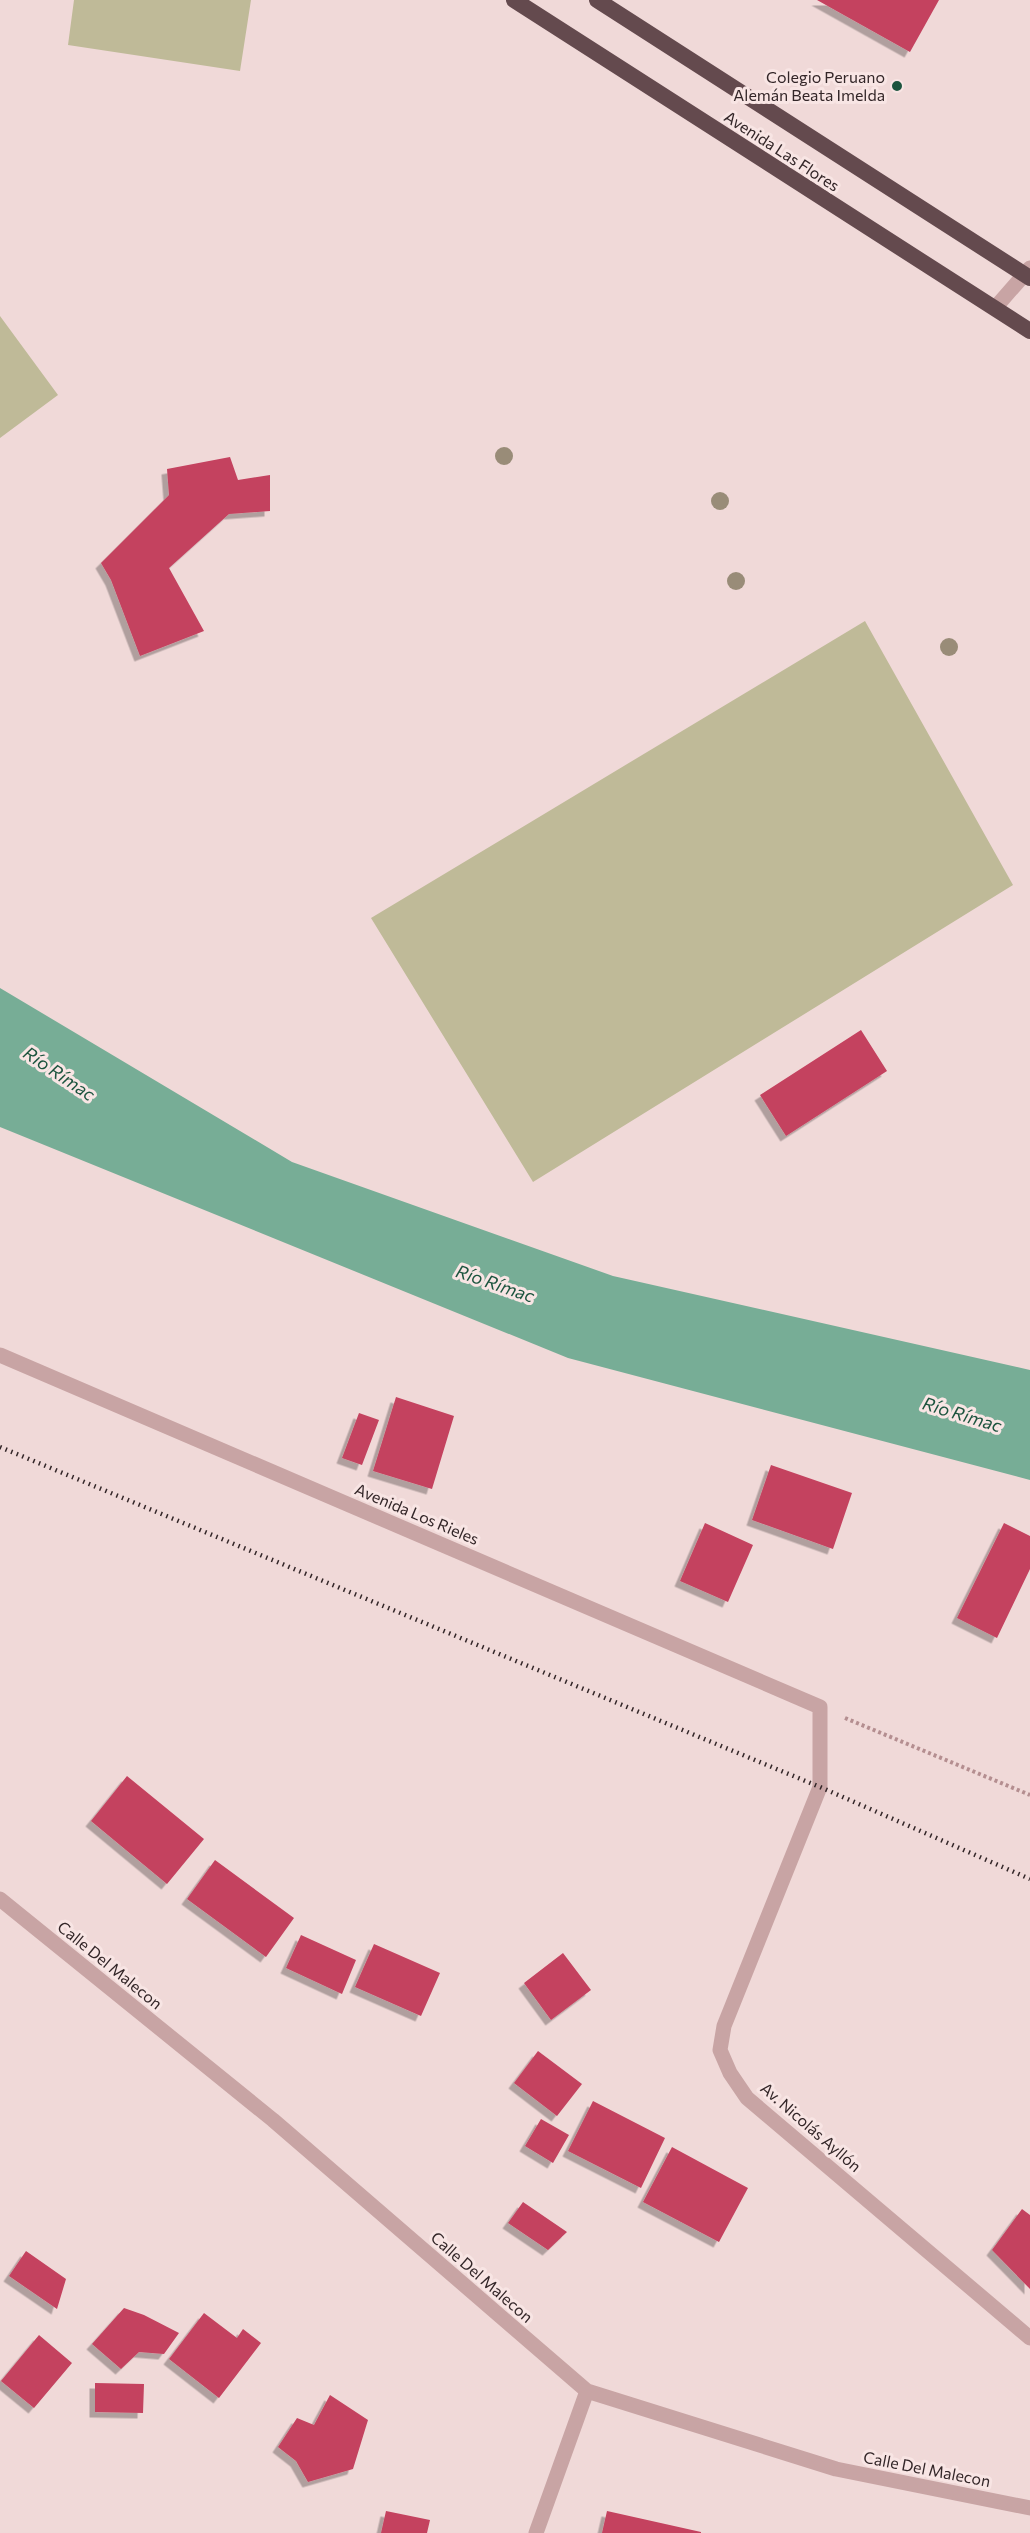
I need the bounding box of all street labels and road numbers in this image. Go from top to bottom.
street label: Avenida Las Flores [721,106,843,195]
street label: Avenida Los Rieles [352,1479,482,1548]
street label: Calle Del Malecon [54,1917,166,2013]
street label: Av. Nicolás Ayllón [757,2078,865,2175]
street label: Calle Del Malecon [427,2227,537,2326]
street label: Calle Del Malecon [862,2447,992,2490]

